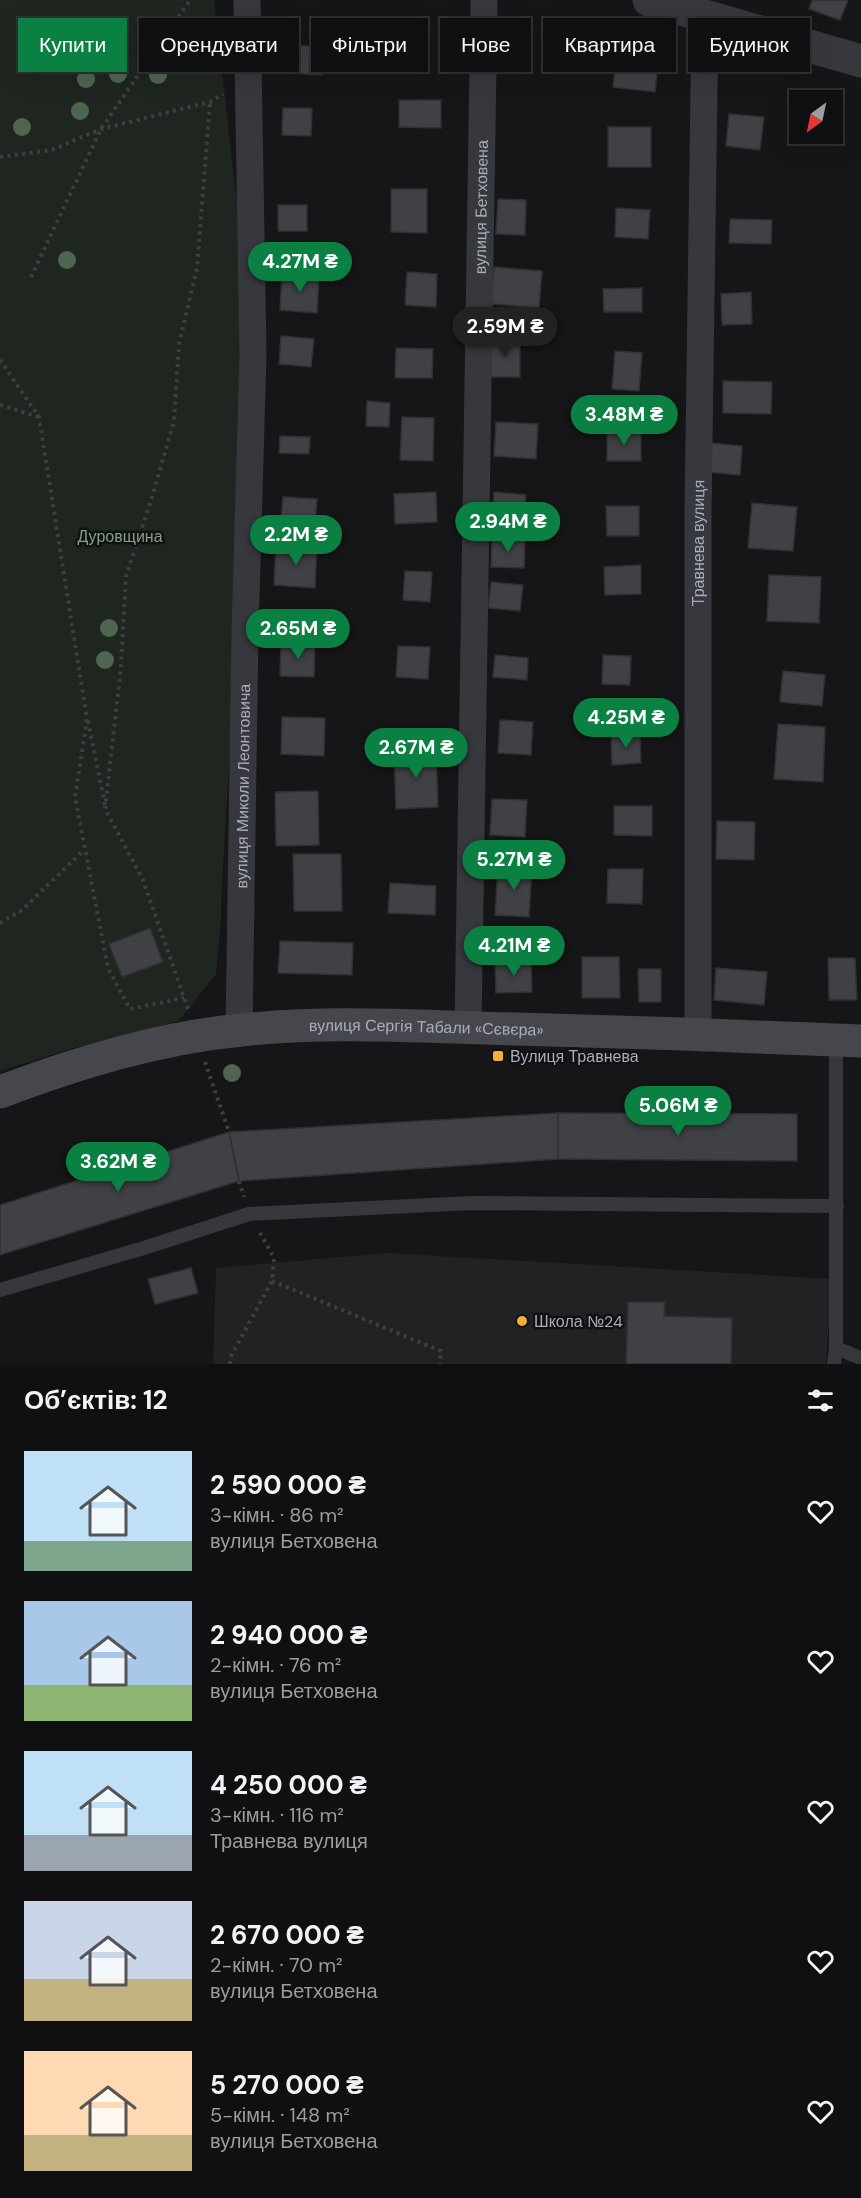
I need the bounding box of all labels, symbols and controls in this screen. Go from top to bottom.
chip: Купити [18,18,127,72]
chip: Орендувати [139,18,299,72]
chip: Фільтри [311,18,428,72]
chip: Нове [440,18,531,72]
chip: Квартира [543,18,676,72]
chip: Будинок [688,18,810,72]
north arrow [789,90,843,144]
map controls [789,90,843,144]
street label: вулиця Бетховена [470,140,493,274]
pin: 4.27M ₴ [245,242,355,293]
text: 4.27M ₴ [262,248,338,274]
pin: 2.59M ₴ [450,307,560,358]
text: 2.59M ₴ [466,313,544,339]
pin: 3.48M ₴ [569,395,679,446]
text: 3.48M ₴ [585,401,663,427]
street label: Травнева вулиця [688,480,709,606]
pin: 2.94M ₴ [453,502,563,553]
text: 2.94M ₴ [469,508,547,534]
pin: 2.2M ₴ [247,515,345,566]
text: 2.2M ₴ [264,521,328,547]
park label: Дуровщина [77,526,163,547]
pin: 2.65M ₴ [243,609,353,660]
text: 2.65M ₴ [260,615,336,641]
street label: вулиця Миколи Леонтовича [231,683,255,889]
pin: 4.25M ₴ [571,698,681,749]
text: 4.25M ₴ [587,704,665,730]
pin: 2.67M ₴ [361,728,471,779]
text: 2.67M ₴ [379,734,453,760]
pin: 5.27M ₴ [459,840,569,891]
text: 5.27M ₴ [476,846,552,872]
pin: 4.21M ₴ [459,926,569,977]
text: 4.21M ₴ [478,932,550,958]
street label: вулиця Сергія Табали «Сєвєра» [309,1015,544,1041]
place label: Вулиця Травнева [510,1046,639,1067]
marker: Вулиця Травнева [491,1049,505,1063]
pin: 5.06M ₴ [623,1086,733,1137]
text: 5.06M ₴ [638,1092,718,1118]
pin: 3.62M ₴ [63,1142,173,1193]
text: 3.62M ₴ [80,1148,156,1174]
place label: Школа №24 [534,1311,623,1332]
marker: Школа №24 [515,1314,529,1328]
text: Об’єктів: 12 [24,1383,167,1417]
icon: filters [804,1384,837,1417]
text: 2 590 000 ₴ [210,1468,366,1502]
icon: home [72,1475,144,1547]
icon: heart [804,1495,837,1528]
text: 3-кімн. · 86 m² [210,1502,344,1528]
text: вулиця Бетховена [210,1528,378,1554]
text: 2 940 000 ₴ [210,1618,367,1652]
icon: home [72,1625,144,1697]
icon: heart [804,1645,837,1678]
text: 2-кімн. · 76 m² [210,1652,341,1678]
text: вулиця Бетховена [210,1678,378,1704]
text: 4 250 000 ₴ [210,1768,367,1802]
icon: home [72,1775,144,1847]
icon: heart [804,1795,837,1828]
text: 3-кімн. · 116 m² [210,1802,344,1828]
text: Травнева вулиця [210,1828,368,1854]
text: 2 670 000 ₴ [210,1918,364,1952]
icon: home [72,1925,144,1997]
icon: heart [804,1945,837,1978]
text: 2-кімн. · 70 m² [210,1952,343,1978]
text: вулиця Бетховена [210,1978,378,2004]
text: 5 270 000 ₴ [210,2068,364,2102]
icon: home [72,2075,144,2147]
icon: heart [804,2095,837,2128]
text: 5-кімн. · 148 m² [210,2102,350,2128]
text: вулиця Бетховена [210,2128,378,2154]

